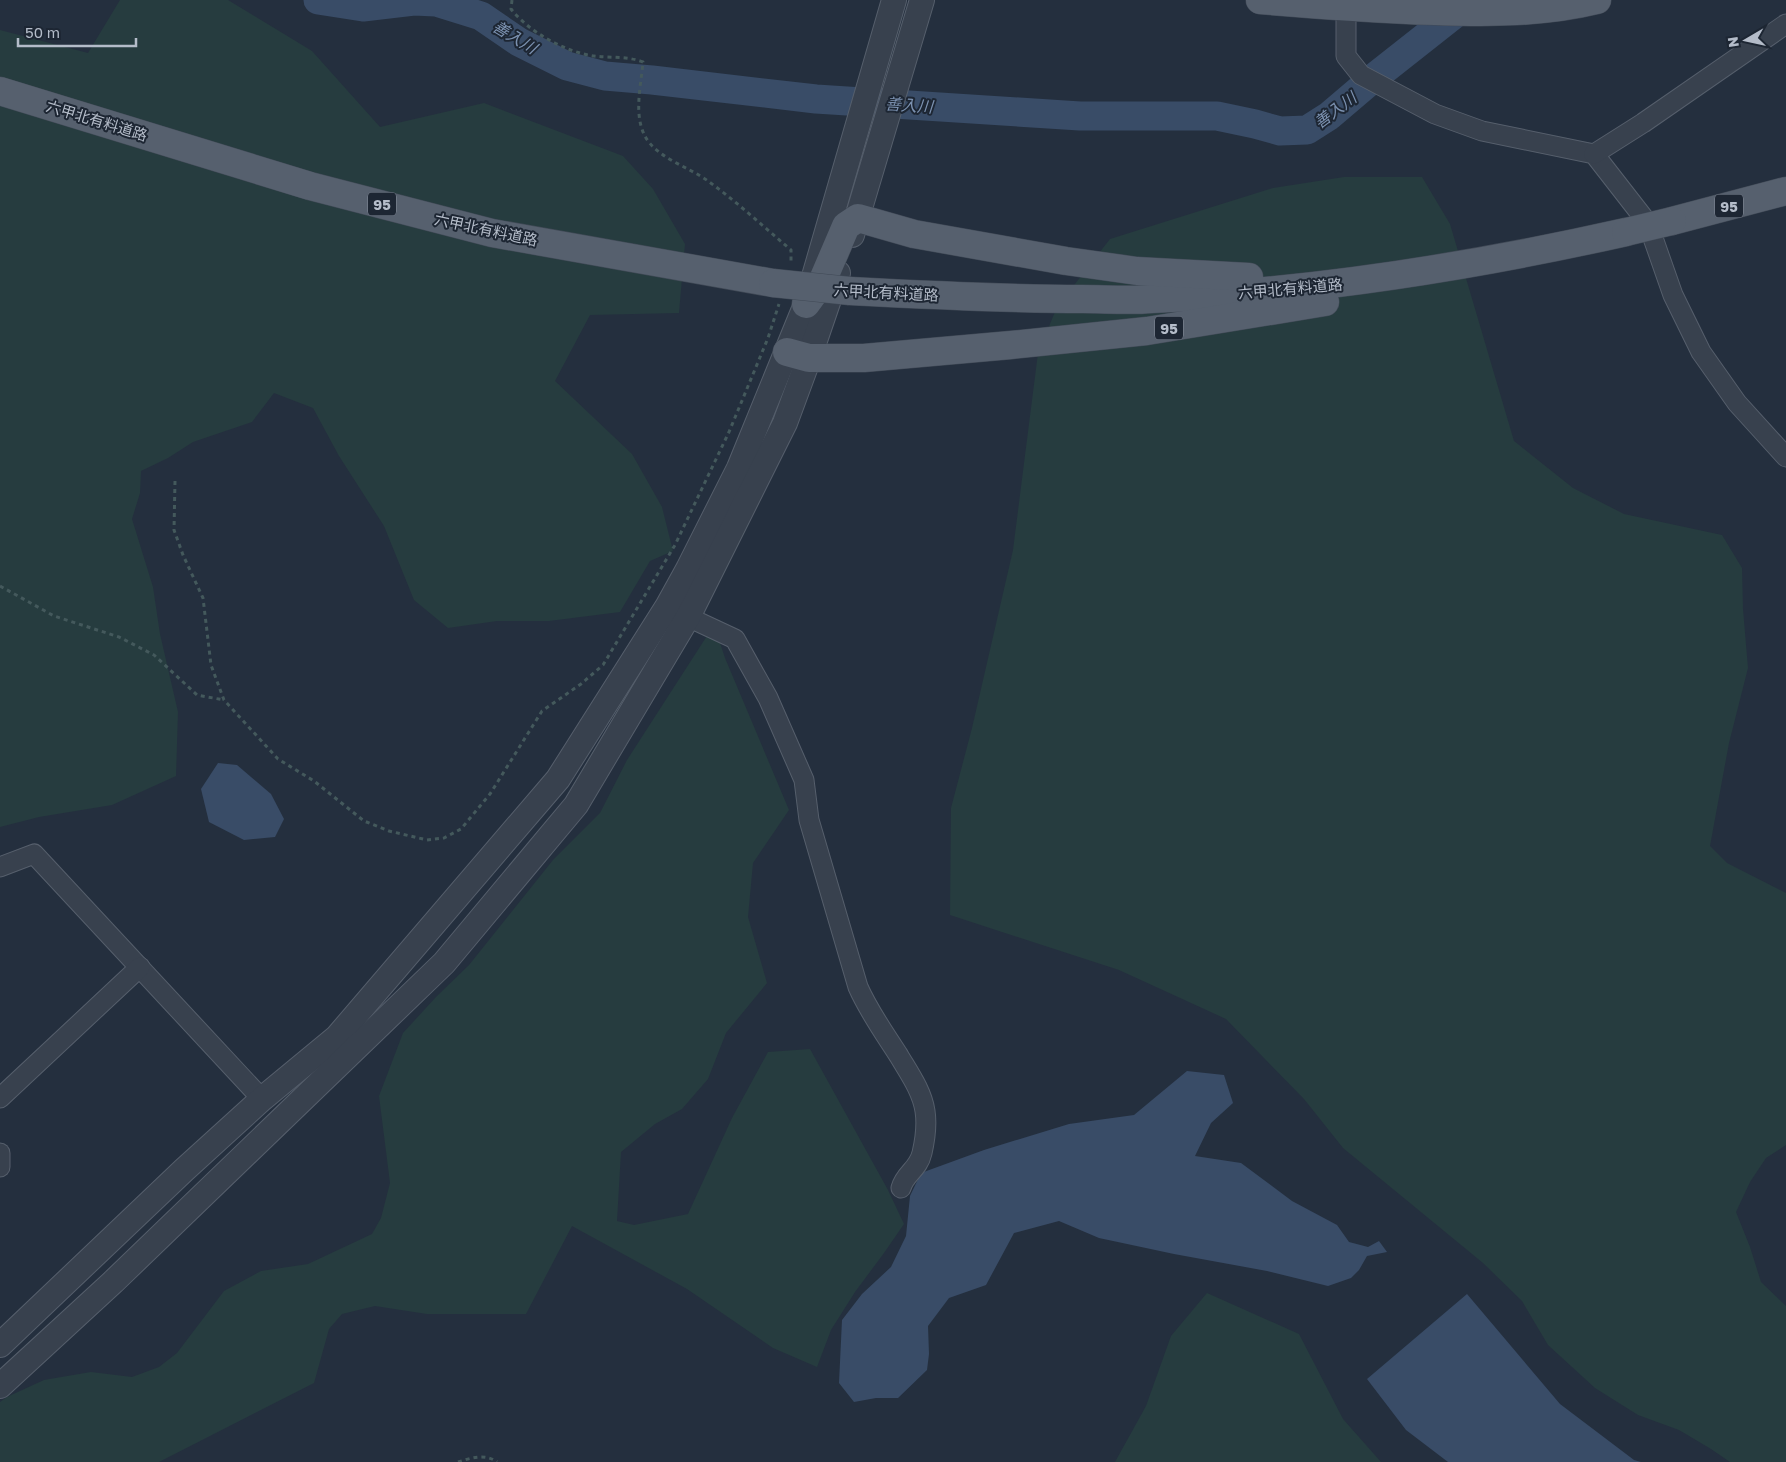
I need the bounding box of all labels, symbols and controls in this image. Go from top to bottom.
scale bar [18,15,135,47]
north arrow [1721,15,1771,65]
water label: 善入川 [489,16,542,59]
text: 50 m [25,23,60,41]
text: N [1723,36,1742,49]
water label: 善入川 [1310,86,1362,132]
water label: 善入川 [884,93,936,117]
street label: 六甲北有料道路 [44,96,150,144]
road number: 95 [368,192,396,215]
road number: 95 [1715,195,1743,218]
street label: 六甲北有料道路 [433,209,539,249]
street label: 六甲北有料道路 [1237,274,1343,302]
street label: 六甲北有料道路 [833,280,939,304]
road number: 95 [1155,316,1183,339]

